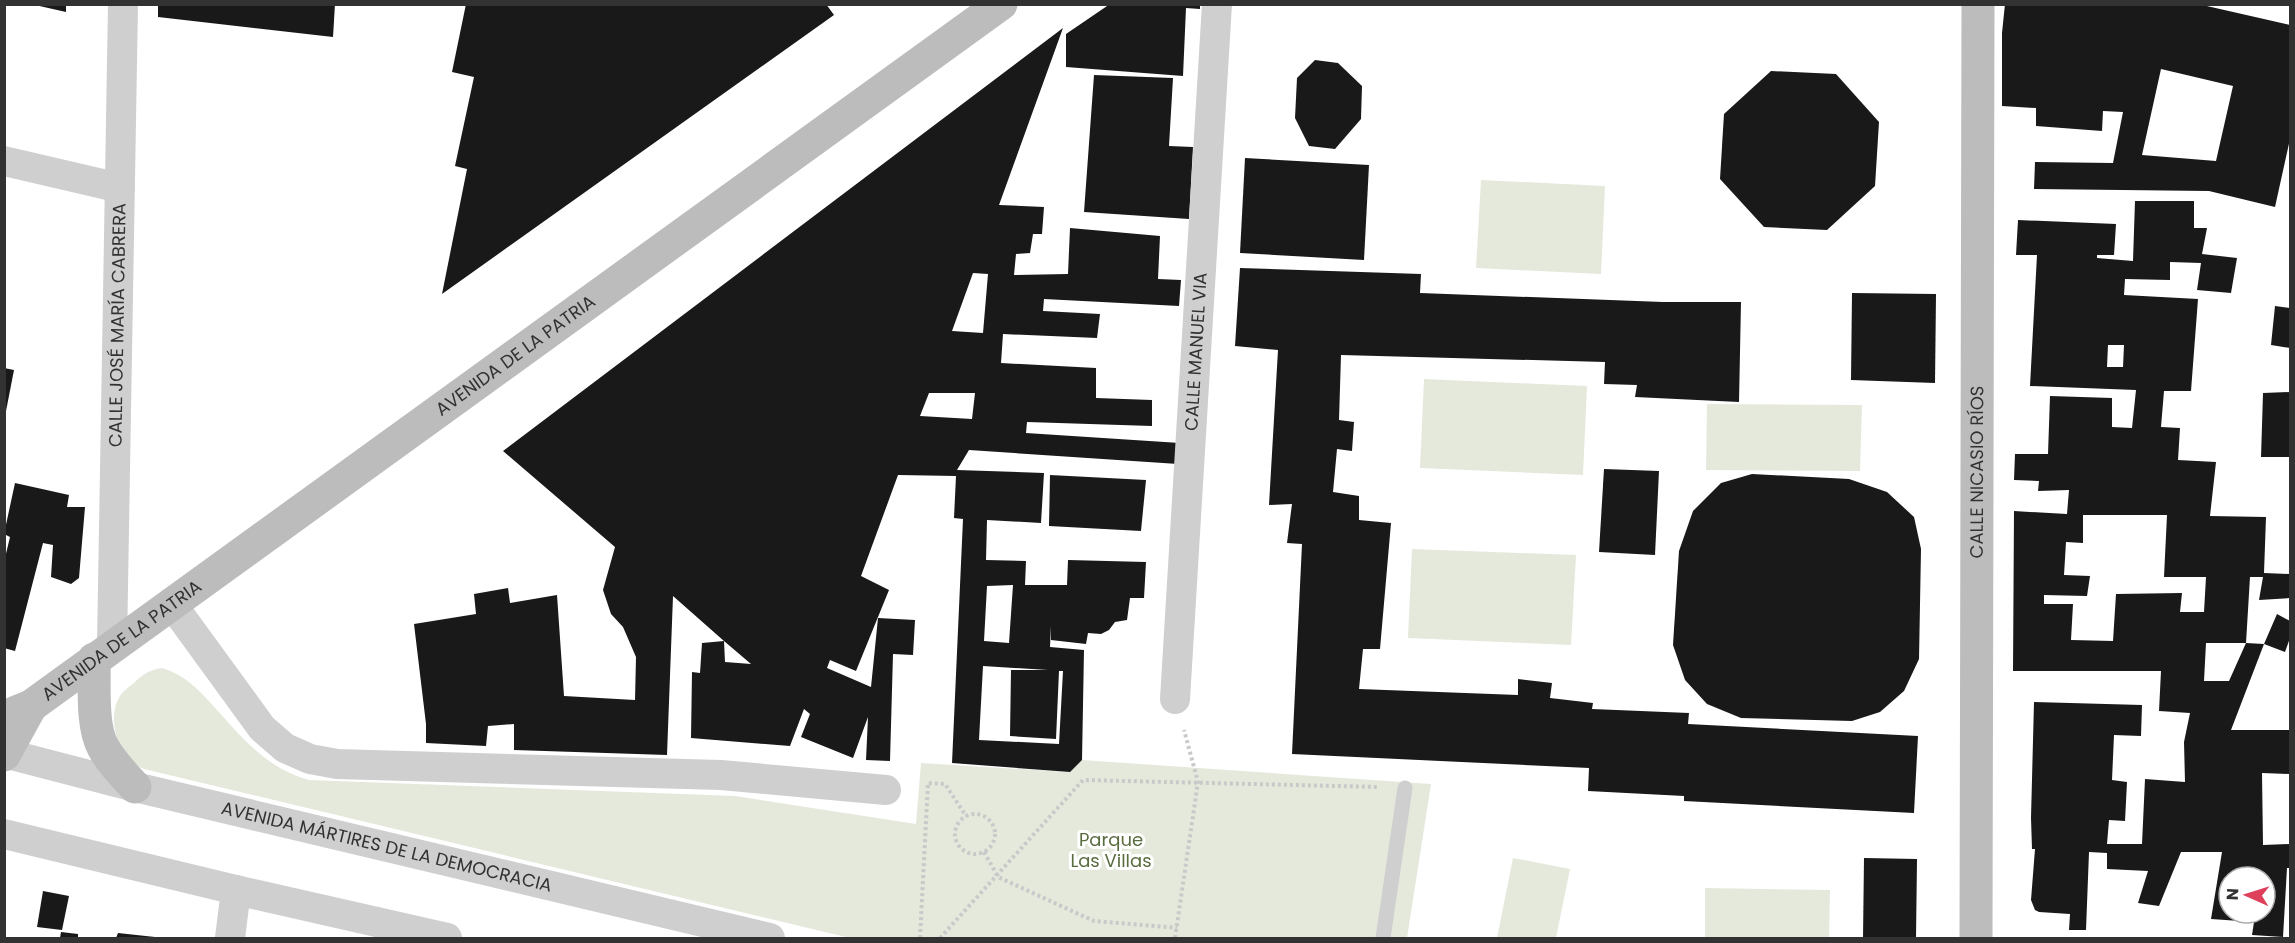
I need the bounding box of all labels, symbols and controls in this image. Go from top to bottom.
street label: CALLE JOSÉ MARÍA CABRERA [102,203,132,447]
street label: CALLE MANUEL VIA [1178,272,1213,432]
street label: AVENIDA DE LA PATRIA [430,289,600,421]
street label: CALLE NICASIO RÍOS [1964,386,1989,558]
street label: AVENIDA DE LA PATRIA [36,574,206,706]
street label: AVENIDA MÁRTIRES DE LA DEMOCRACIA [219,795,555,898]
park label: Parque Las Villas [1070,827,1152,873]
north arrow [2217,865,2277,925]
text: N [2221,888,2244,901]

